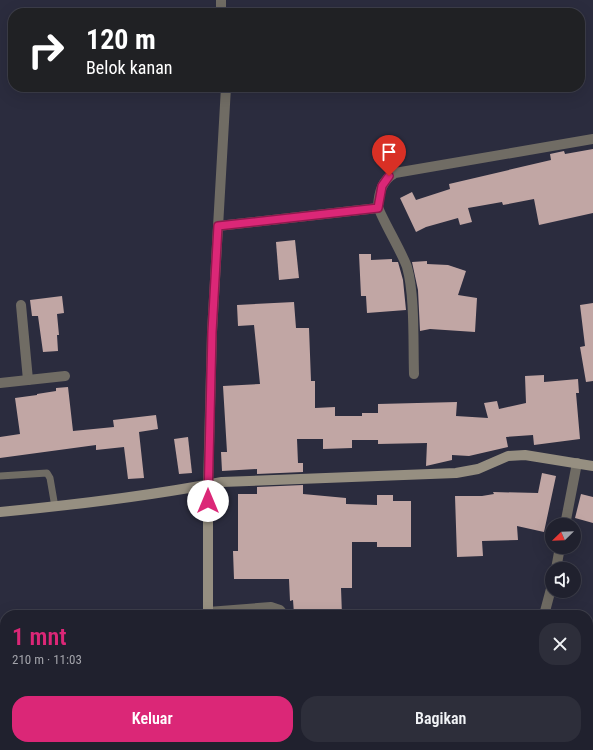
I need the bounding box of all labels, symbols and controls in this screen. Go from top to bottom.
text: 120 m [86,23,156,56]
icon: right [20,24,72,76]
text: Belok kanan [86,57,172,78]
pin [372,135,406,176]
icon: arrive [378,141,400,163]
position arrow [187,480,229,522]
north arrow [545,518,581,554]
map controls [545,518,581,598]
button: sound [545,562,581,598]
text: 1 mnt [12,623,67,651]
button: close [539,623,581,665]
text: 210 m · 11:03 [12,652,82,667]
button: Keluar [12,696,293,742]
button: Bagikan [301,696,581,742]

